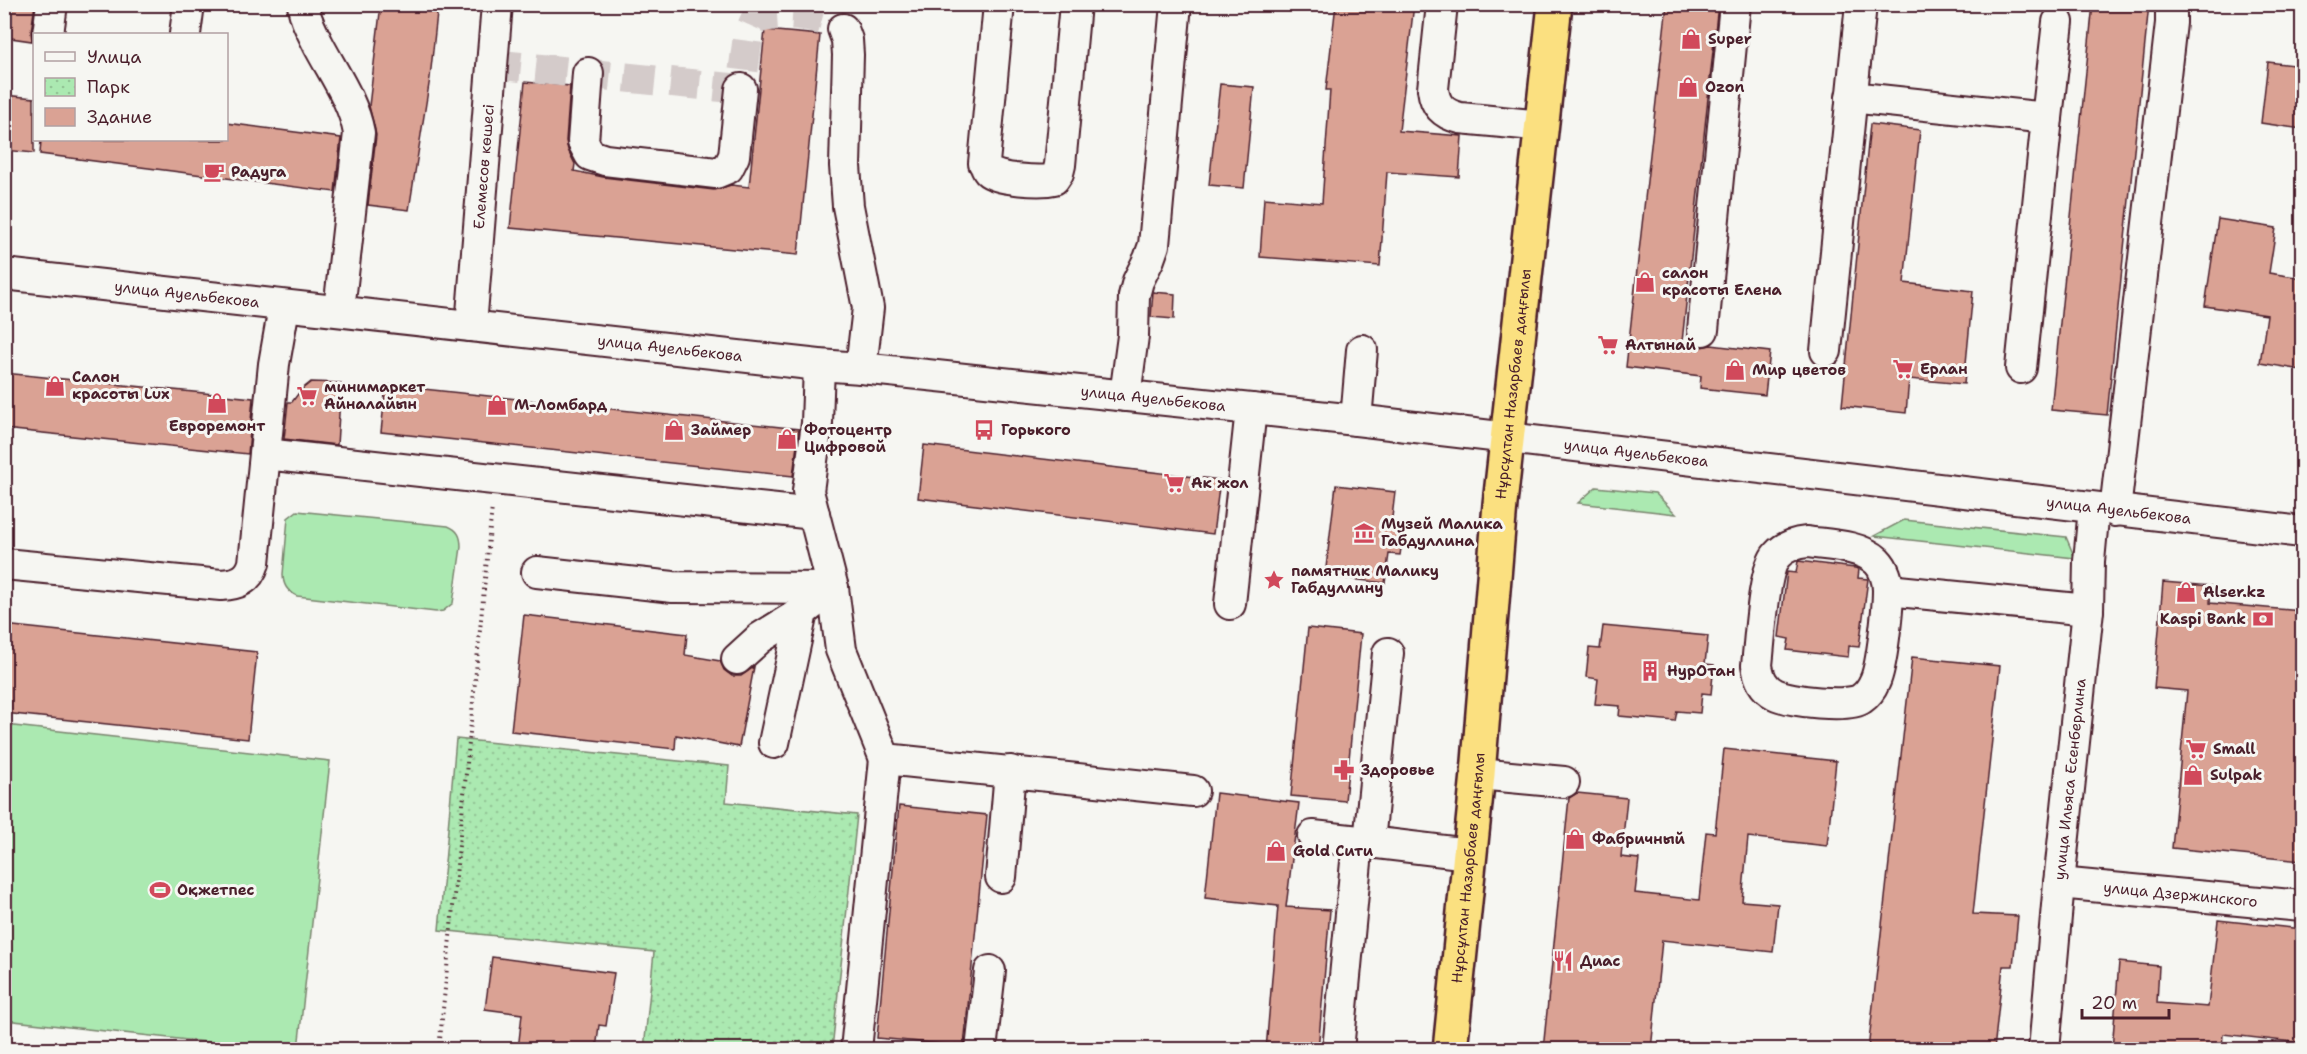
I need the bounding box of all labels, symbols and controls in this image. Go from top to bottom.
shop icon: Super [1679,27,1703,51]
place label: Super [1708,29,1752,49]
legend [33,33,228,141]
text: Улица [87,45,141,69]
text: Парк [87,75,130,99]
shop icon: Ozon [1676,75,1700,99]
place label: Ozon [1705,77,1745,97]
street label: Елемесов көшесі [469,103,499,230]
text: Здание [87,105,152,129]
cafe icon: Радуга [202,160,226,184]
place label: Радуга [231,162,287,182]
place label: салон красоты Елена [1662,263,1783,300]
street label: Нұрсұлтан Назарбаев даңғылы [1491,268,1536,500]
shop icon: салон красоты Елена [1633,270,1657,294]
street label: улица Ауельбекова [113,276,261,313]
street label: улица Ауельбекова [596,330,744,366]
supermarket icon: Алтынай [1596,333,1620,357]
place label: Алтынай [1625,335,1696,355]
supermarket icon: Ерлан [1891,357,1915,381]
shop icon: Мир цветов [1723,358,1747,382]
place label: Ерлан [1920,359,1968,379]
place label: Мир цветов [1752,360,1846,380]
place label: Салон красоты Lux [72,367,170,404]
shop icon: Салон красоты Lux [43,374,67,398]
place label: минимаркет Айналайын [324,377,425,414]
street label: улица Ауельбекова [1080,381,1227,416]
supermarket icon: минимаркет Айналайын [295,384,319,408]
shop icon: Евроремонт [205,391,229,415]
shop icon: М-Ломбард [485,393,509,417]
place label: М-Ломбард [514,395,608,415]
place label: Евроремонт [169,416,265,436]
shop icon: Займер [662,418,686,442]
bus stop icon: Горького [972,418,996,442]
place label: Займер [691,420,751,440]
place label: Фотоцентр Цифровой [804,420,892,457]
place label: Горького [1001,420,1071,440]
shop icon: Фотоцентр Цифровой [775,427,799,451]
street label: улица Ауельбекова [1563,435,1710,472]
supermarket icon: Ак жол [1162,471,1186,495]
place label: Ак жол [1191,473,1248,493]
street label: улица Ауельбекова [2045,492,2193,529]
place label: Музей Малика Габдуллина [1381,514,1503,551]
museum icon: Музей Малика Габдуллина [1352,521,1376,545]
place label: памятник Малику Габдуллину [1291,561,1439,598]
place icon: памятник Малику Габдуллину [1262,568,1286,592]
shop icon: Alser.kz [2174,580,2198,604]
place label: Alser.kz [2203,582,2266,602]
bank icon: Kaspi Bank [2251,607,2275,631]
place label: Kaspi Bank [2160,609,2246,629]
building icon: НурОтан [1638,659,1662,683]
place label: НурОтан [1667,661,1735,681]
street label: улица Ильяса Есенберлина [2049,677,2091,881]
supermarket icon: Small [2184,737,2208,761]
place label: Small [2213,739,2256,759]
street label: Нұрсұлтан Назарбаев даңғылы [1447,752,1490,984]
pharmacy icon: Здоровье [1332,758,1356,782]
place label: Здоровье [1361,760,1435,780]
shop icon: Sulpak [2181,763,2205,787]
place label: Sulpak [2210,765,2262,785]
shop icon: Фабричный [1563,827,1587,851]
place label: Фабричный [1592,829,1686,849]
shop icon: Gold Сити [1264,839,1288,863]
place label: Gold Сити [1293,841,1374,861]
street label: улица Дзержинского [2102,877,2258,912]
sports icon: Оқжетпес [148,878,172,902]
place label: Оқжетпес [177,880,255,900]
restaurant icon: Диас [1551,949,1575,973]
place label: Диас [1580,951,1621,971]
scale bar [2082,982,2169,1020]
text: 20 m [2091,991,2137,1015]

